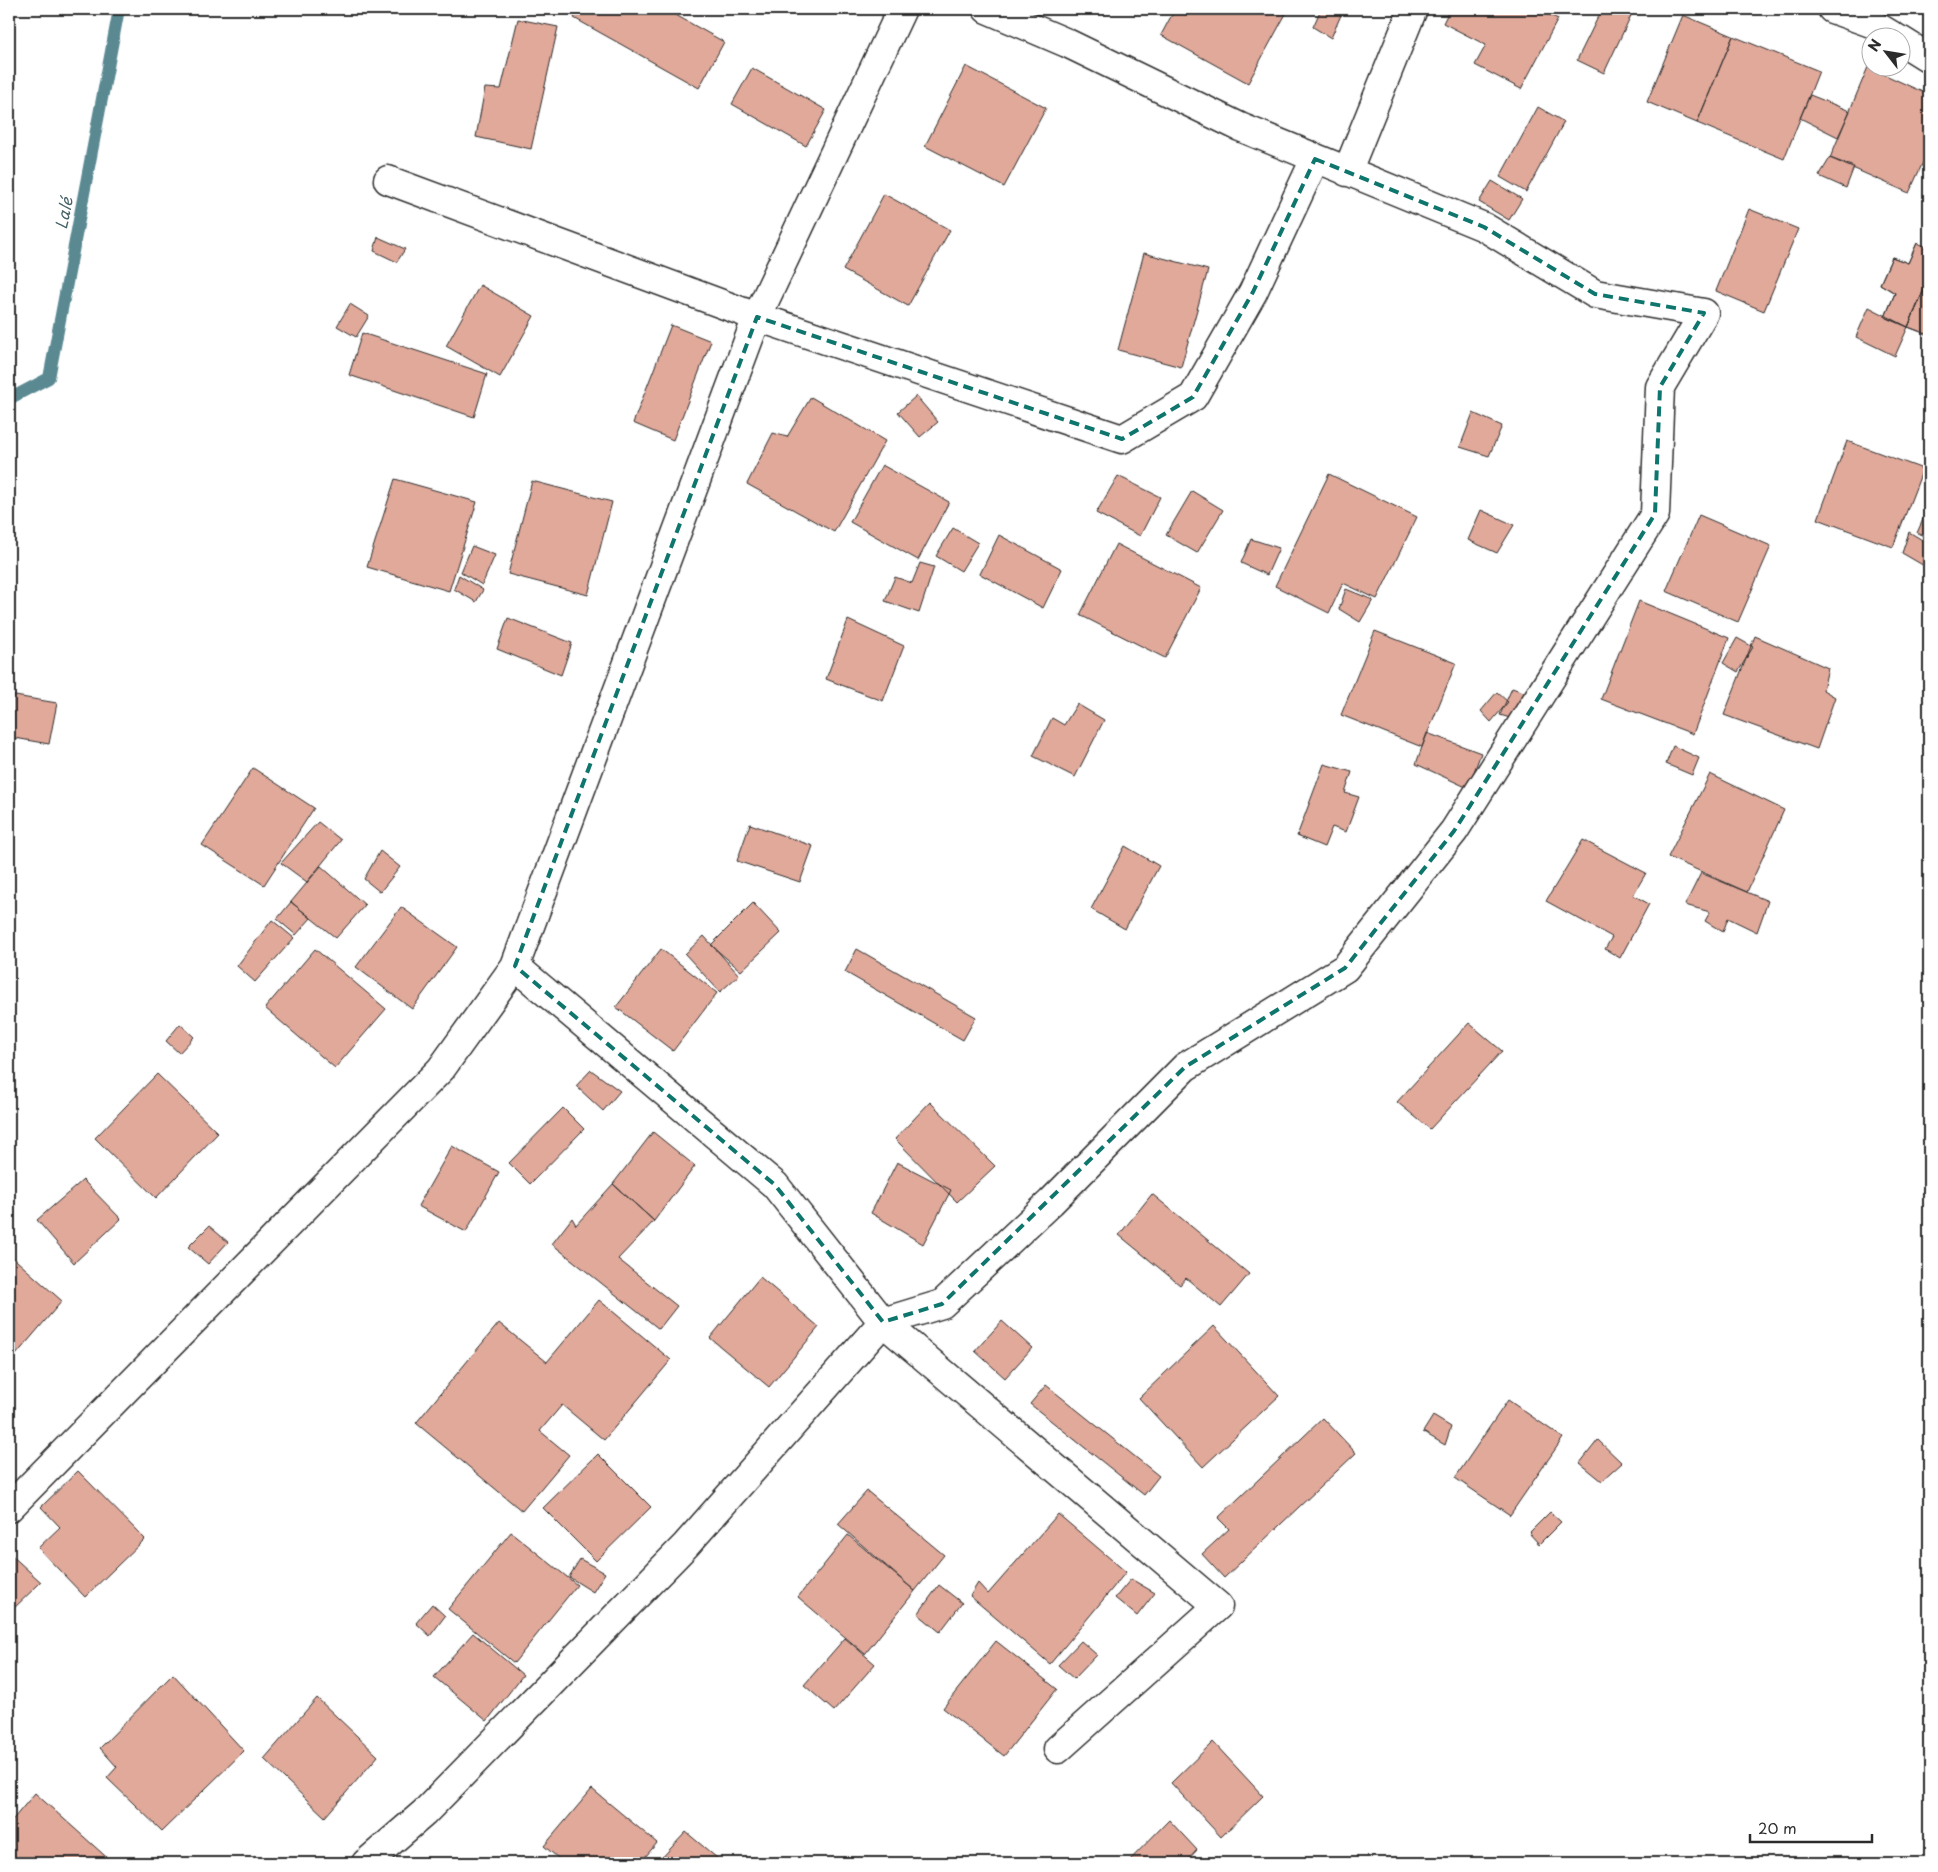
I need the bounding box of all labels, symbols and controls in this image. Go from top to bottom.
north arrow [1860,28,1910,78]
text: N [1863,35,1886,55]
water label: Lalé [48,193,78,231]
scale bar [1750,1812,1873,1844]
text: 20 m [1758,1816,1797,1839]

